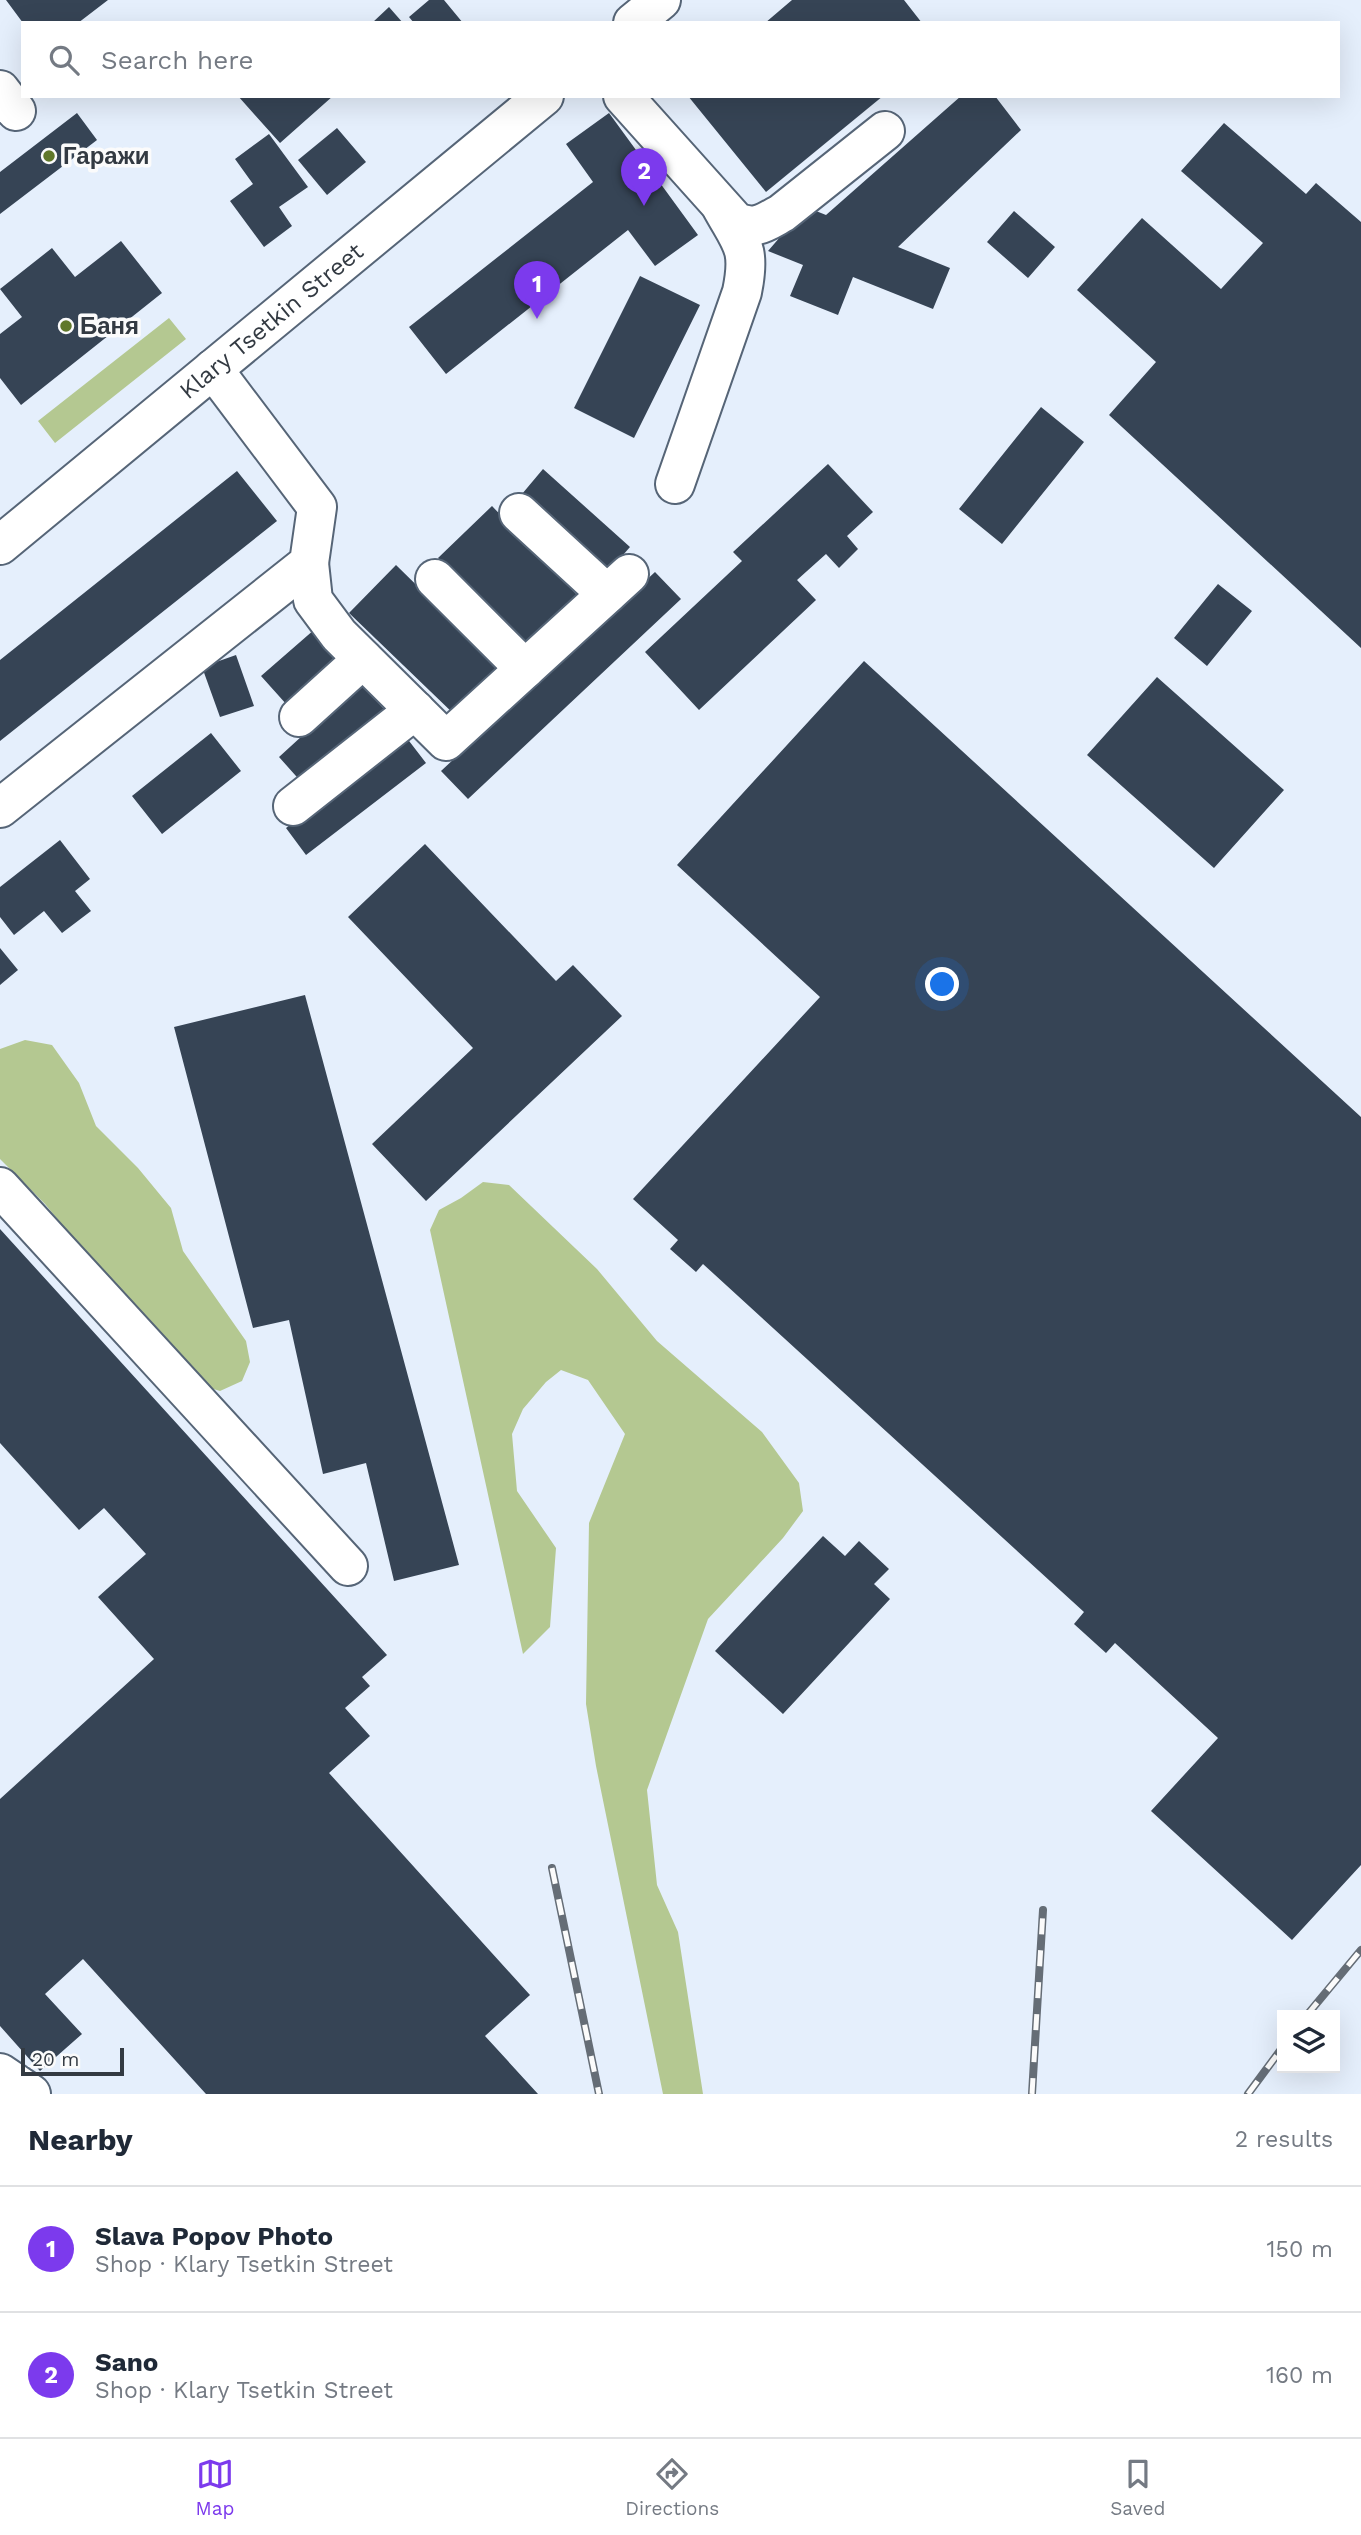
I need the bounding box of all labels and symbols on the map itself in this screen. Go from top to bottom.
place label: Гаражи [63,142,149,170]
marker: Гаражи [41,148,57,164]
pin: 2 [621,148,667,206]
street label: Klary Tsetkin Street [174,237,369,405]
pin: 1 [514,261,560,319]
place label: Баня [80,312,139,340]
marker: Баня [58,318,74,334]
your location [925,967,959,1001]
scale bar [21,2045,124,2077]

